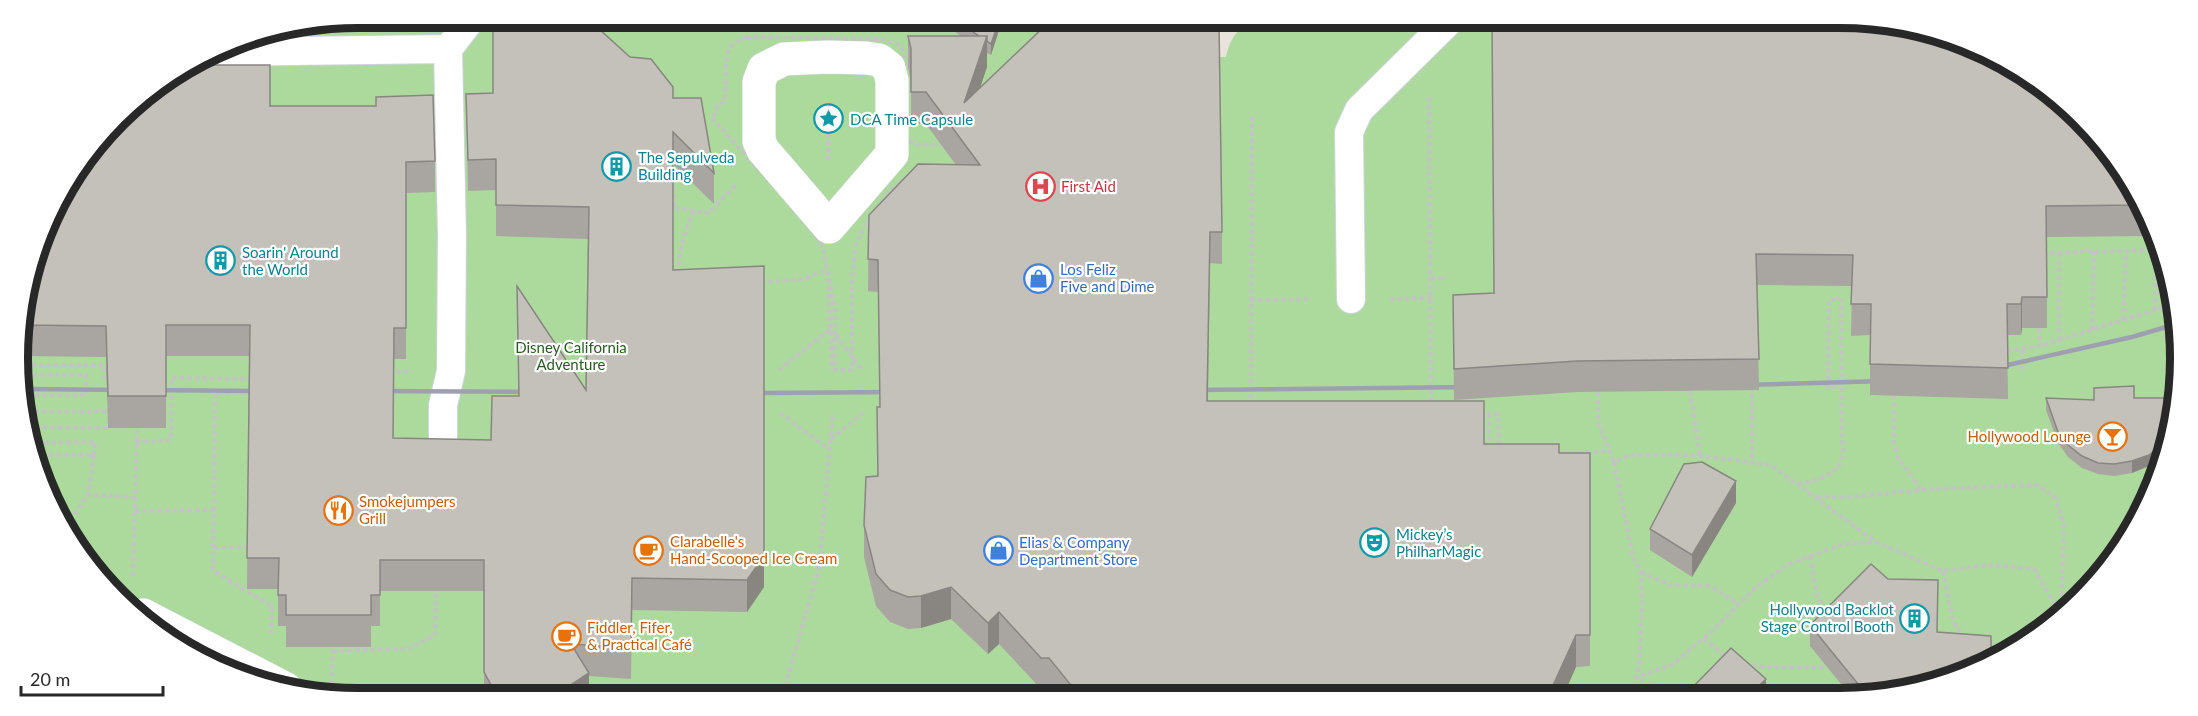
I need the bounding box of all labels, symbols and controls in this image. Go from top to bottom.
place icon: DCA Time Capsule [813,103,845,135]
place label: DCA Time Capsule [850,110,973,128]
place label: The Sepulveda Building [638,148,735,183]
building icon: The Sepulveda Building [601,150,633,182]
hospital icon: First Aid [1024,170,1056,202]
place label: First Aid [1061,177,1116,195]
place label: Soarin' Around the World [242,243,339,278]
building icon: Soarin' Around the World [205,245,237,277]
place label: Los Feliz Five and Dime [1060,260,1155,295]
shop icon: Los Feliz Five and Dime [1023,262,1055,294]
park label: Disney California Adventure [515,338,627,373]
bar icon: Hollywood Lounge [2096,420,2128,452]
place label: Hollywood Lounge [1968,427,2091,445]
place label: Smokejumpers Grill [359,492,455,527]
restaurant icon: Smokejumpers Grill [322,494,354,526]
place label: Mickey’s PhilharMagic [1396,525,1481,560]
theatre icon: Mickey’s PhilharMagic [1359,527,1391,559]
place label: Clarabelle's Hand-Scooped Ice Cream [670,532,837,567]
place label: Elias & Company Department Store [1019,533,1137,568]
cafe icon: Clarabelle's Hand-Scooped Ice Cream [633,534,665,566]
shop icon: Elias & Company Department Store [982,535,1014,567]
place label: Hollywood Backlot Stage Control Booth [1761,600,1895,635]
building icon: Hollywood Backlot Stage Control Booth [1899,602,1931,634]
place label: Fiddler, Fifer, & Practical Café [587,618,692,653]
cafe icon: Fiddler, Fifer, & Practical Café [550,620,582,652]
scale bar [21,659,164,697]
text: 20 m [30,668,70,690]

